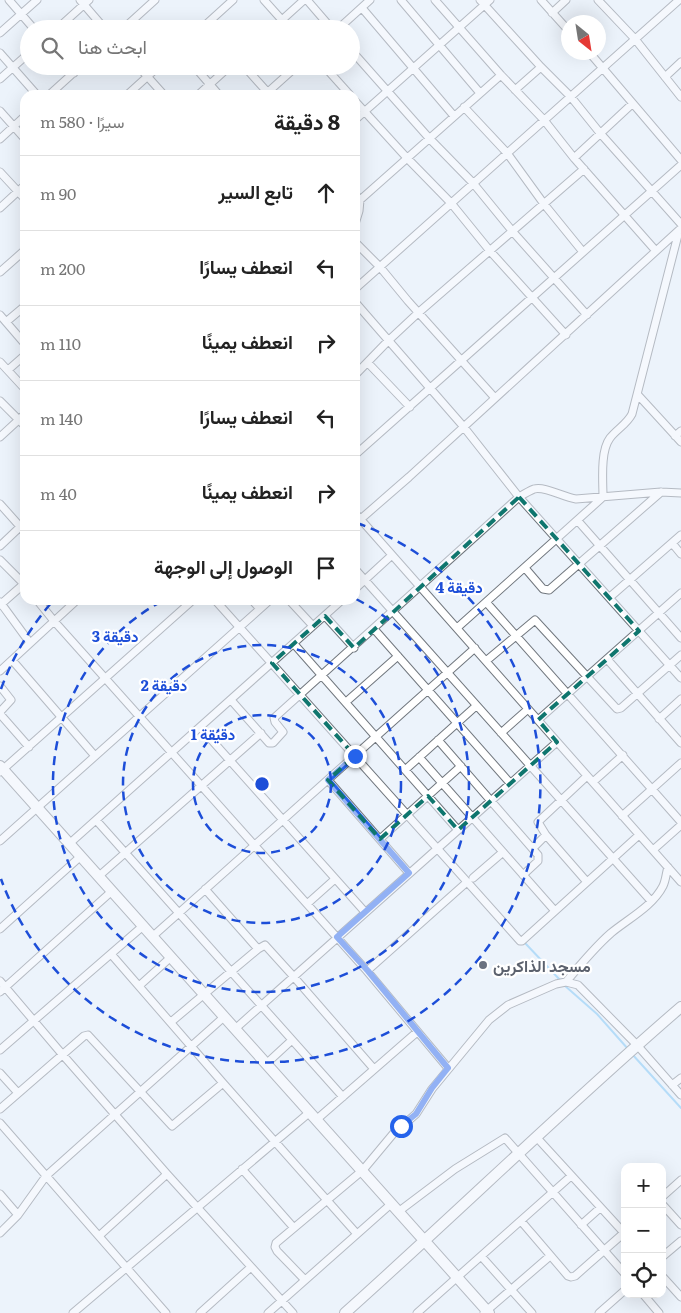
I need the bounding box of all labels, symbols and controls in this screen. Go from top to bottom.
north arrow [561,15,606,60]
search box [20,20,360,75]
text: ابحث هنا [78,32,147,60]
icon: search [38,34,66,62]
text: 8 دقيقة [274,105,340,136]
text: سيرًا · 580 m [40,109,124,133]
text: تابع السير [218,177,293,205]
icon: ahead [312,179,340,207]
text: 90 m [40,181,76,205]
text: انعطف يسارًا [199,252,293,280]
icon: left [312,254,340,282]
text: 200 m [40,256,85,280]
text: انعطف يمينًا [202,327,293,355]
icon: right [312,329,340,357]
text: 110 m [40,331,81,355]
text: انعطف يسارًا [199,402,293,430]
icon: left [312,404,340,432]
text: 140 m [40,406,83,430]
text: انعطف يمينًا [202,477,293,505]
icon: right [312,479,340,507]
text: 40 m [40,481,77,505]
text: الوصول إلى الوجهة [154,552,293,580]
icon: arrive [312,554,340,582]
text: 4 دقيقة [435,575,483,598]
text: 3 دقيقة [92,624,138,647]
text: 2 دقيقة [141,673,187,696]
text: 1 دقيقة [191,722,235,745]
route end [344,745,367,768]
centre of rings [253,775,271,793]
place label: مسجد الذاكرين [493,953,591,977]
marker: مسجد الذاكرين [477,959,489,971]
route start [390,1115,413,1138]
map controls [621,1163,666,1298]
button: + [621,1163,666,1208]
button: − [621,1208,666,1253]
button: locate [621,1253,666,1298]

